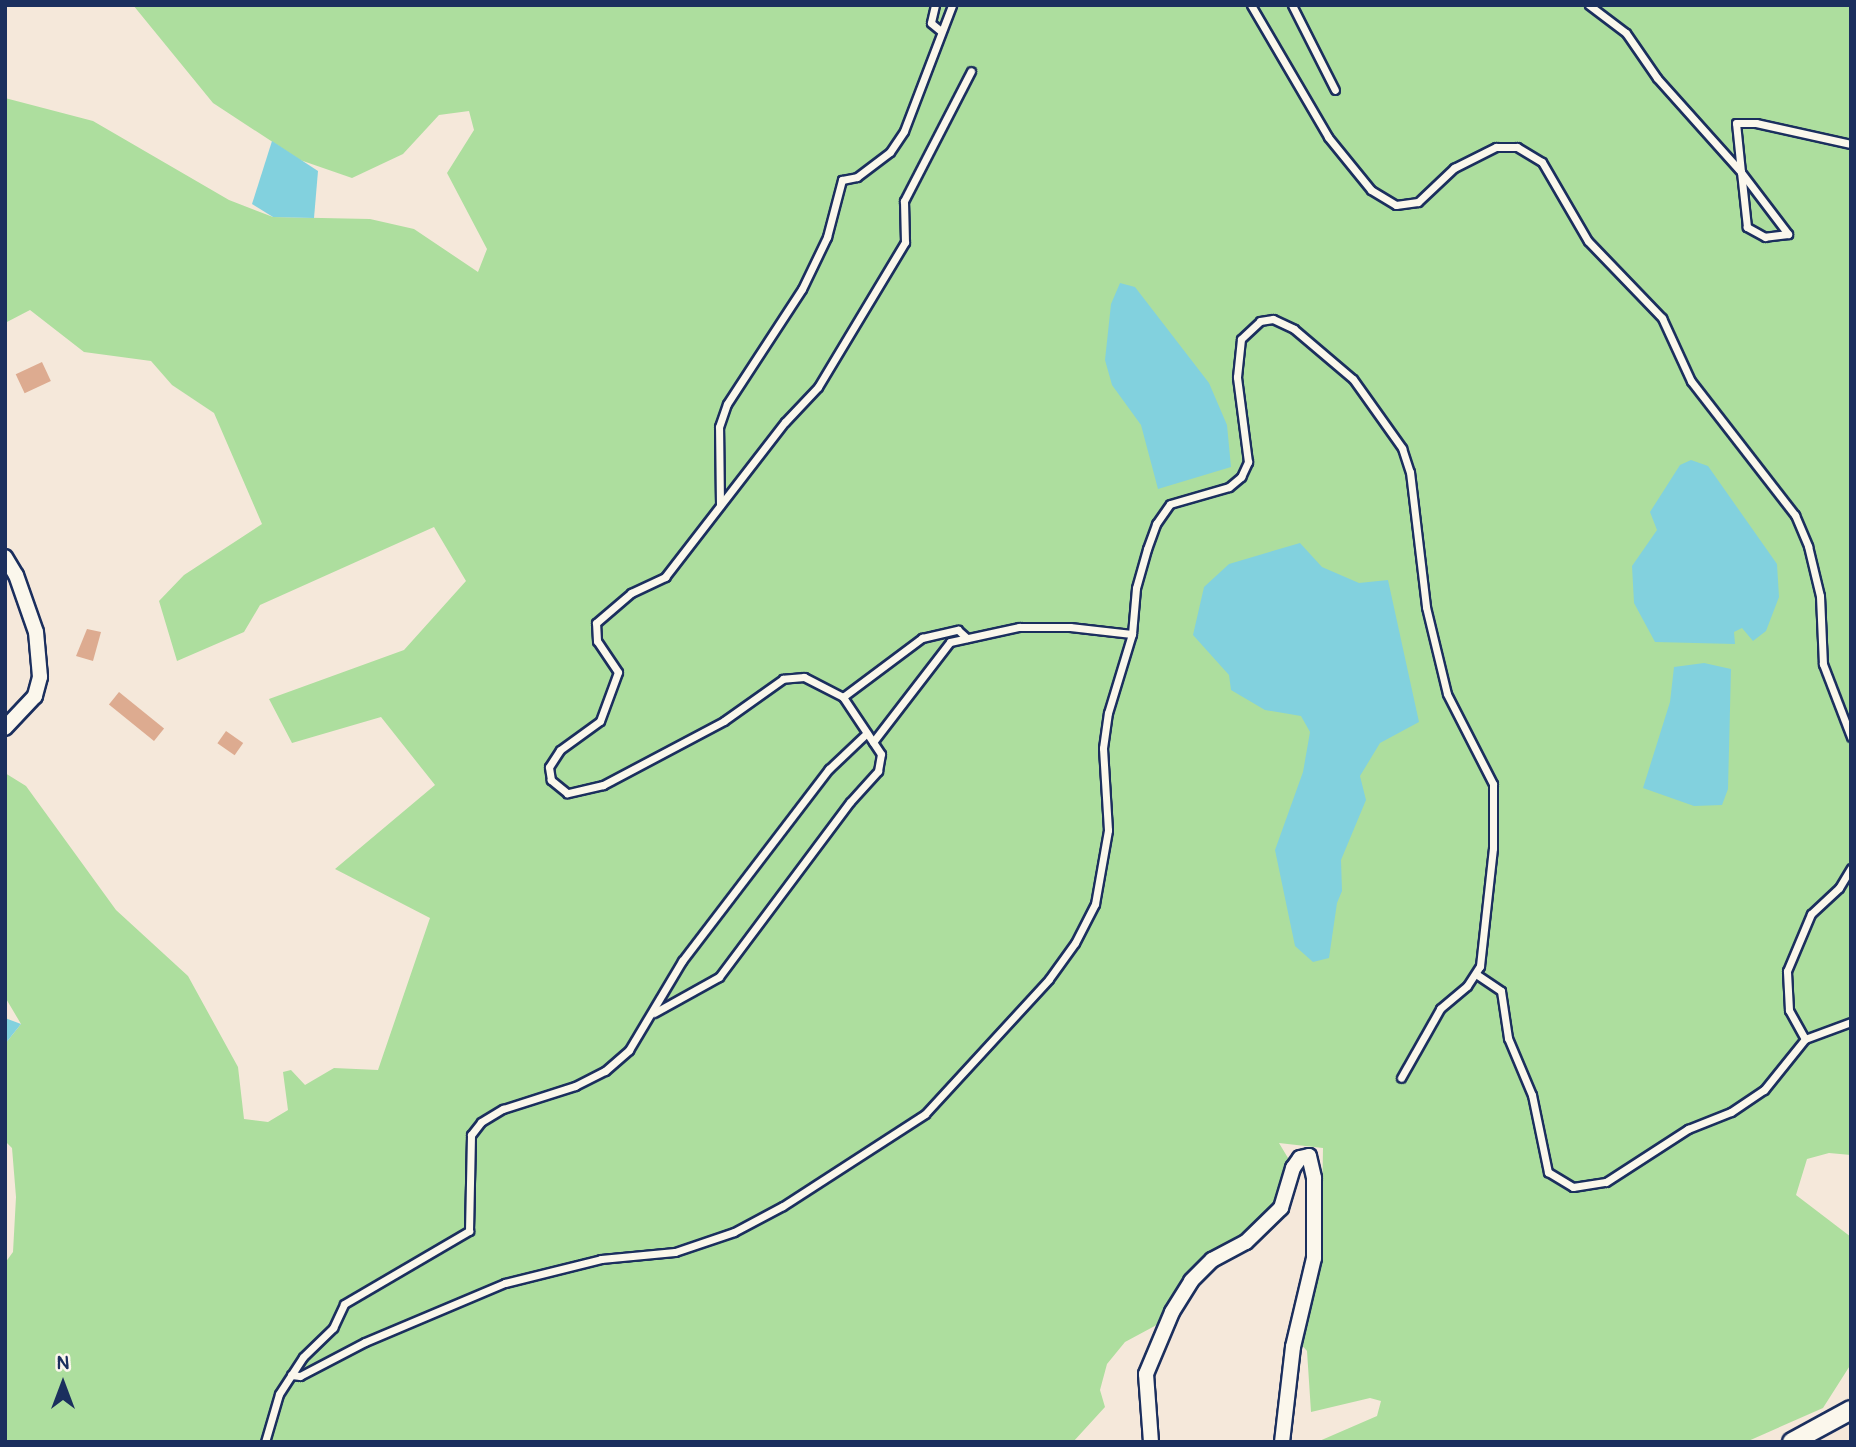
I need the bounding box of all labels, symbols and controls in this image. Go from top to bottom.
north arrow [28,1349,98,1419]
text: N [57,1351,69,1375]

